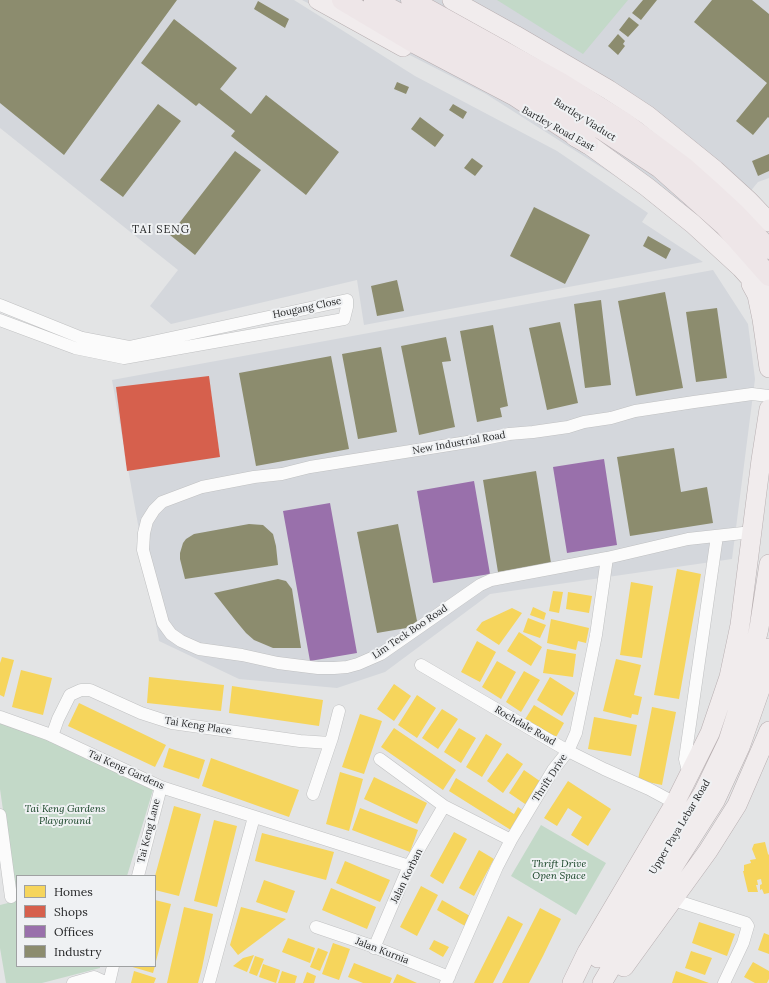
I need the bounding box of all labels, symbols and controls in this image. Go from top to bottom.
street label: Bartley Viaduct [552,96,618,144]
street label: Bartley Road East [520,104,596,154]
district label: TAI SENG [132,223,190,237]
street label: Hougang Close [272,295,342,321]
street label: New Industrial Road [412,429,506,457]
street label: Lim Teck Boo Road [370,602,450,662]
street label: Rochdale Road [492,704,558,748]
street label: Tai Keng Place [164,715,232,737]
street label: Tai Keng Gardens [86,748,166,792]
street label: Thrift Drive [530,752,570,804]
street label: Upper Paya Lebar Road [647,777,713,877]
street label: Tai Keng Lane [135,798,163,864]
park label: Tai Keng Gardens Playground [25,803,105,826]
street label: Jalan Korban [389,847,425,905]
park label: Thrift Drive Open Space [532,858,586,882]
legend [16,875,156,967]
text: Homes [54,884,93,899]
text: Shops [54,904,88,919]
text: Offices [54,924,94,939]
street label: Jalan Kurnia [354,935,410,967]
text: Industry [54,944,101,959]

